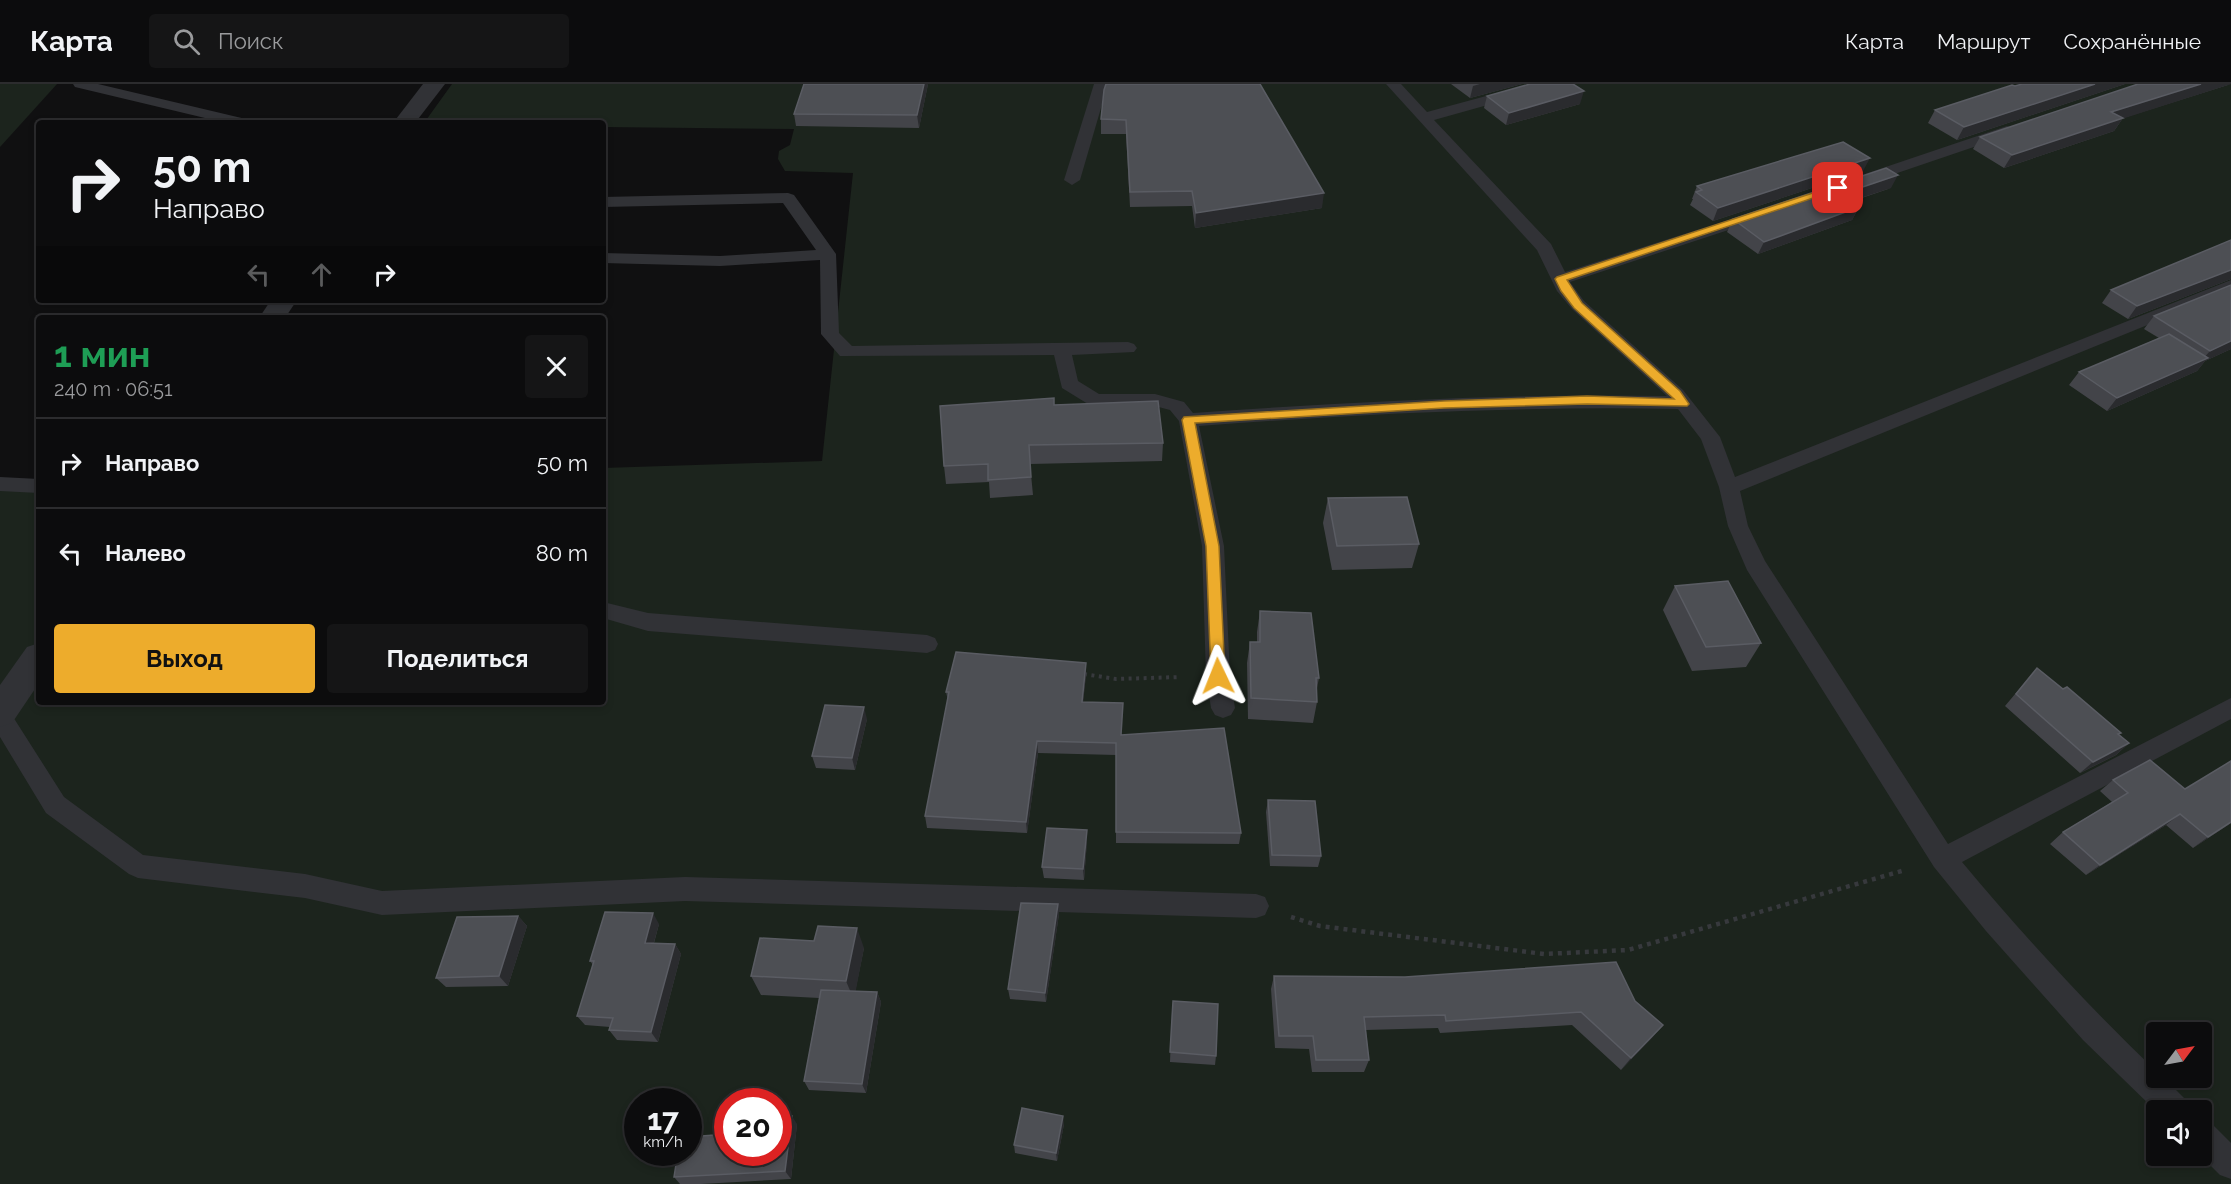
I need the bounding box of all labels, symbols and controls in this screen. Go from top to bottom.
search box [149,14,569,68]
text: Карта [30,25,113,58]
icon: search [170,25,203,58]
text: Поиск [218,28,283,54]
text: Карта [1845,29,1904,54]
text: Маршрут [1937,29,2030,54]
text: Сохранённые [2063,29,2201,54]
text: 50 m [153,143,251,192]
icon: right [54,144,132,222]
pin [1812,162,1863,213]
icon: arrive [1821,171,1854,204]
text: Направо [153,193,265,224]
icon: left [242,258,275,291]
icon: ahead [305,258,338,291]
icon: right [368,258,401,291]
text: 1 мин [54,333,150,375]
button: close [525,335,588,398]
text: 240 m · 06:51 [54,377,173,401]
icon: right [54,447,87,480]
text: Направо [105,450,199,476]
text: 50 m [537,450,588,476]
icon: left [54,537,87,570]
text: Налево [105,540,186,566]
text: 80 m [536,540,588,566]
button: Выход [54,624,315,693]
button: Поделиться [327,624,588,693]
position arrow [1186,644,1250,708]
north arrow [2146,1022,2212,1088]
map controls [2146,1022,2212,1166]
speed limit sign: 20 [714,1088,792,1166]
button: sound [2146,1100,2212,1166]
text: 17 [647,1102,679,1137]
text: km/h [643,1133,683,1151]

